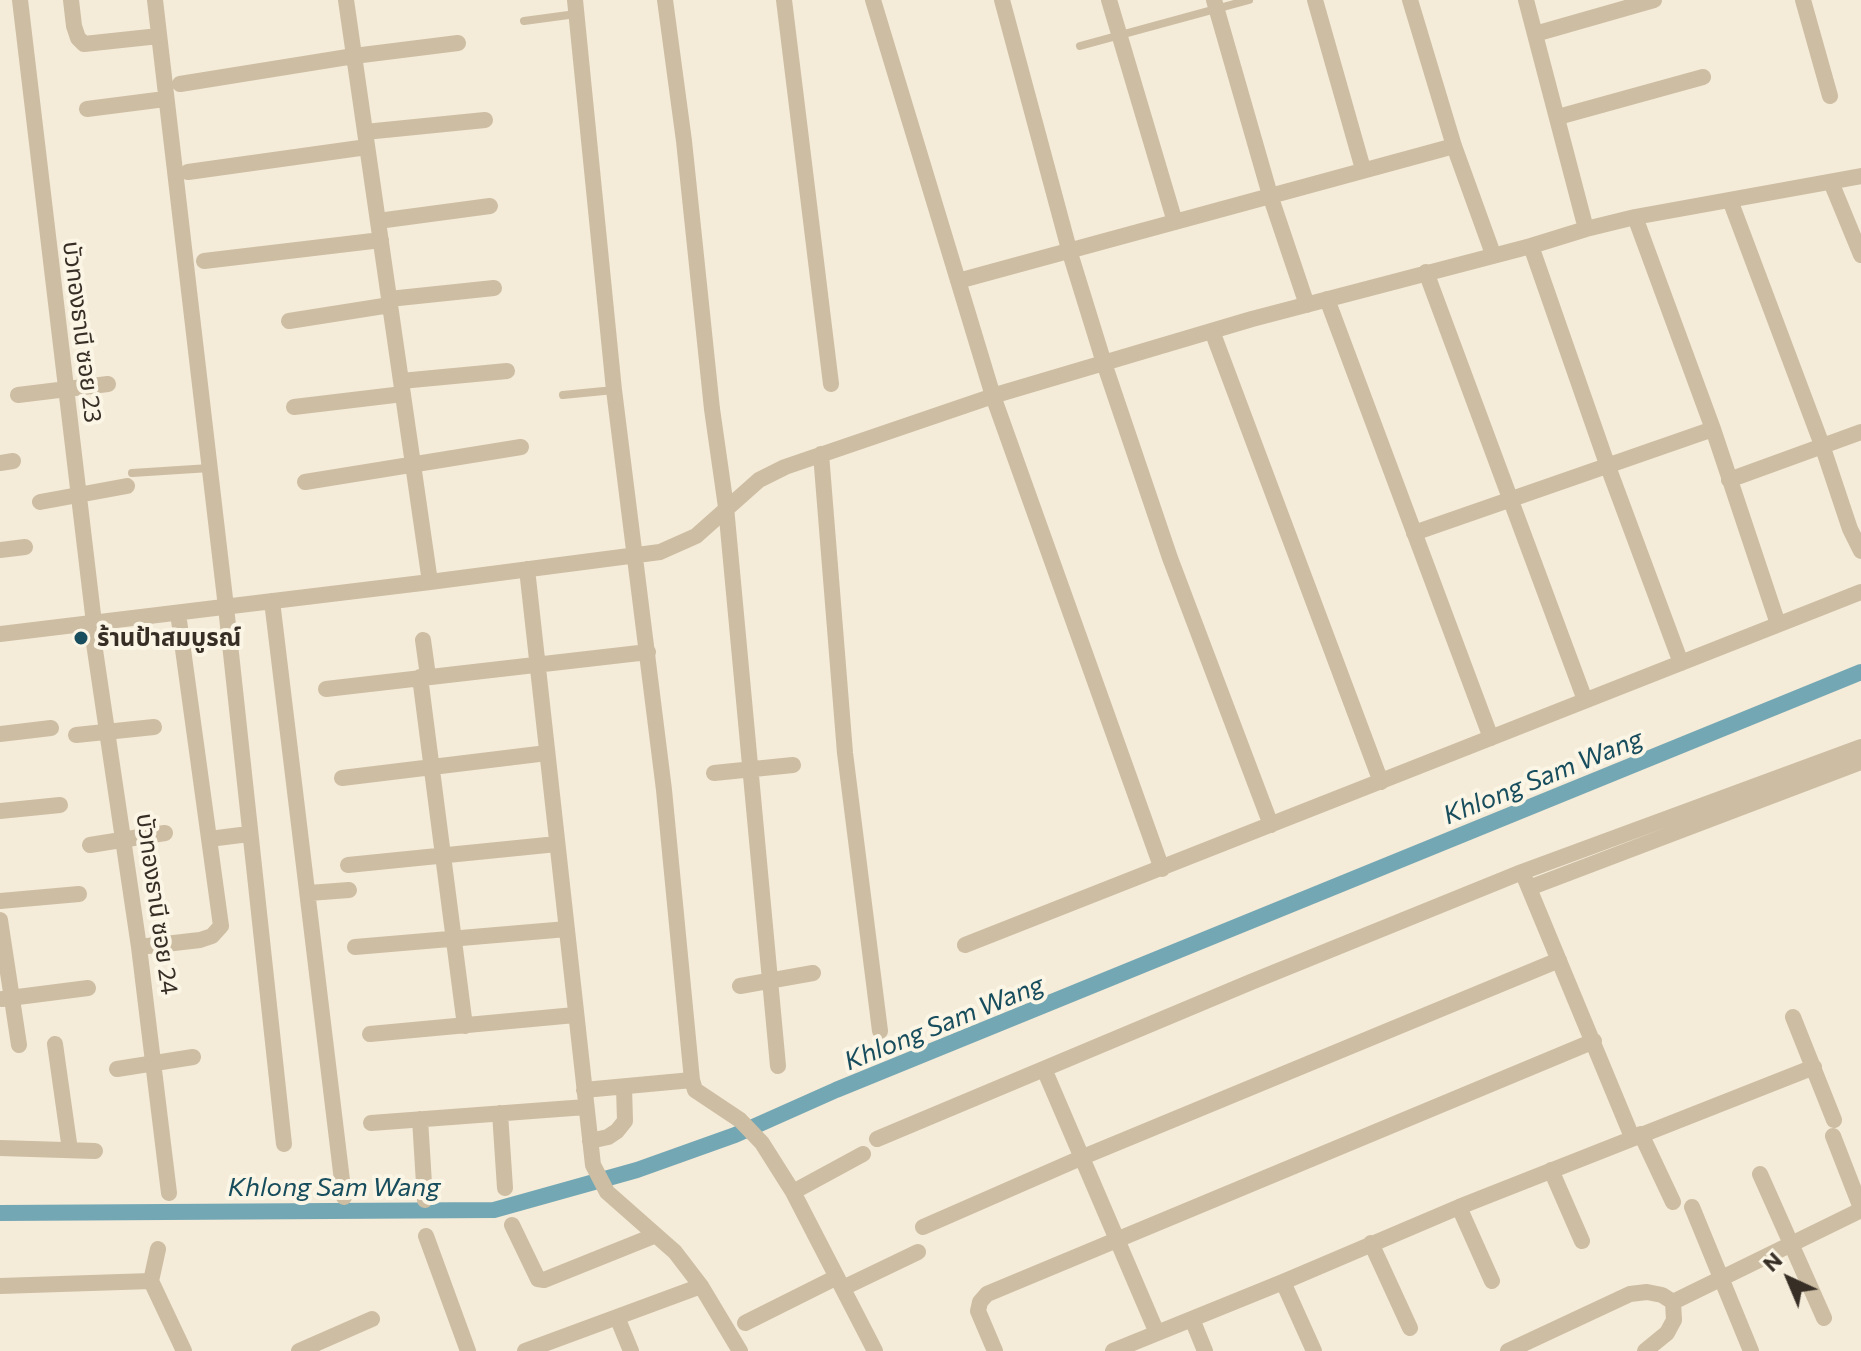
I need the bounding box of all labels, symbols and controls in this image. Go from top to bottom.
street label: บัวทองธานี ซอย 23 [57,240,107,424]
place label: ร้านป้าสมบูรณ์ [97,624,241,652]
marker: ร้านป้าสมบูรณ์ [72,629,90,647]
water label: Khlong Sam Wang [1439,723,1647,831]
street label: บัวทองธานี ซอย 24 [130,811,184,997]
water label: Khlong Sam Wang [840,969,1048,1077]
water label: Khlong Sam Wang [228,1171,440,1203]
north arrow [1749,1239,1829,1319]
text: N [1757,1246,1787,1277]

